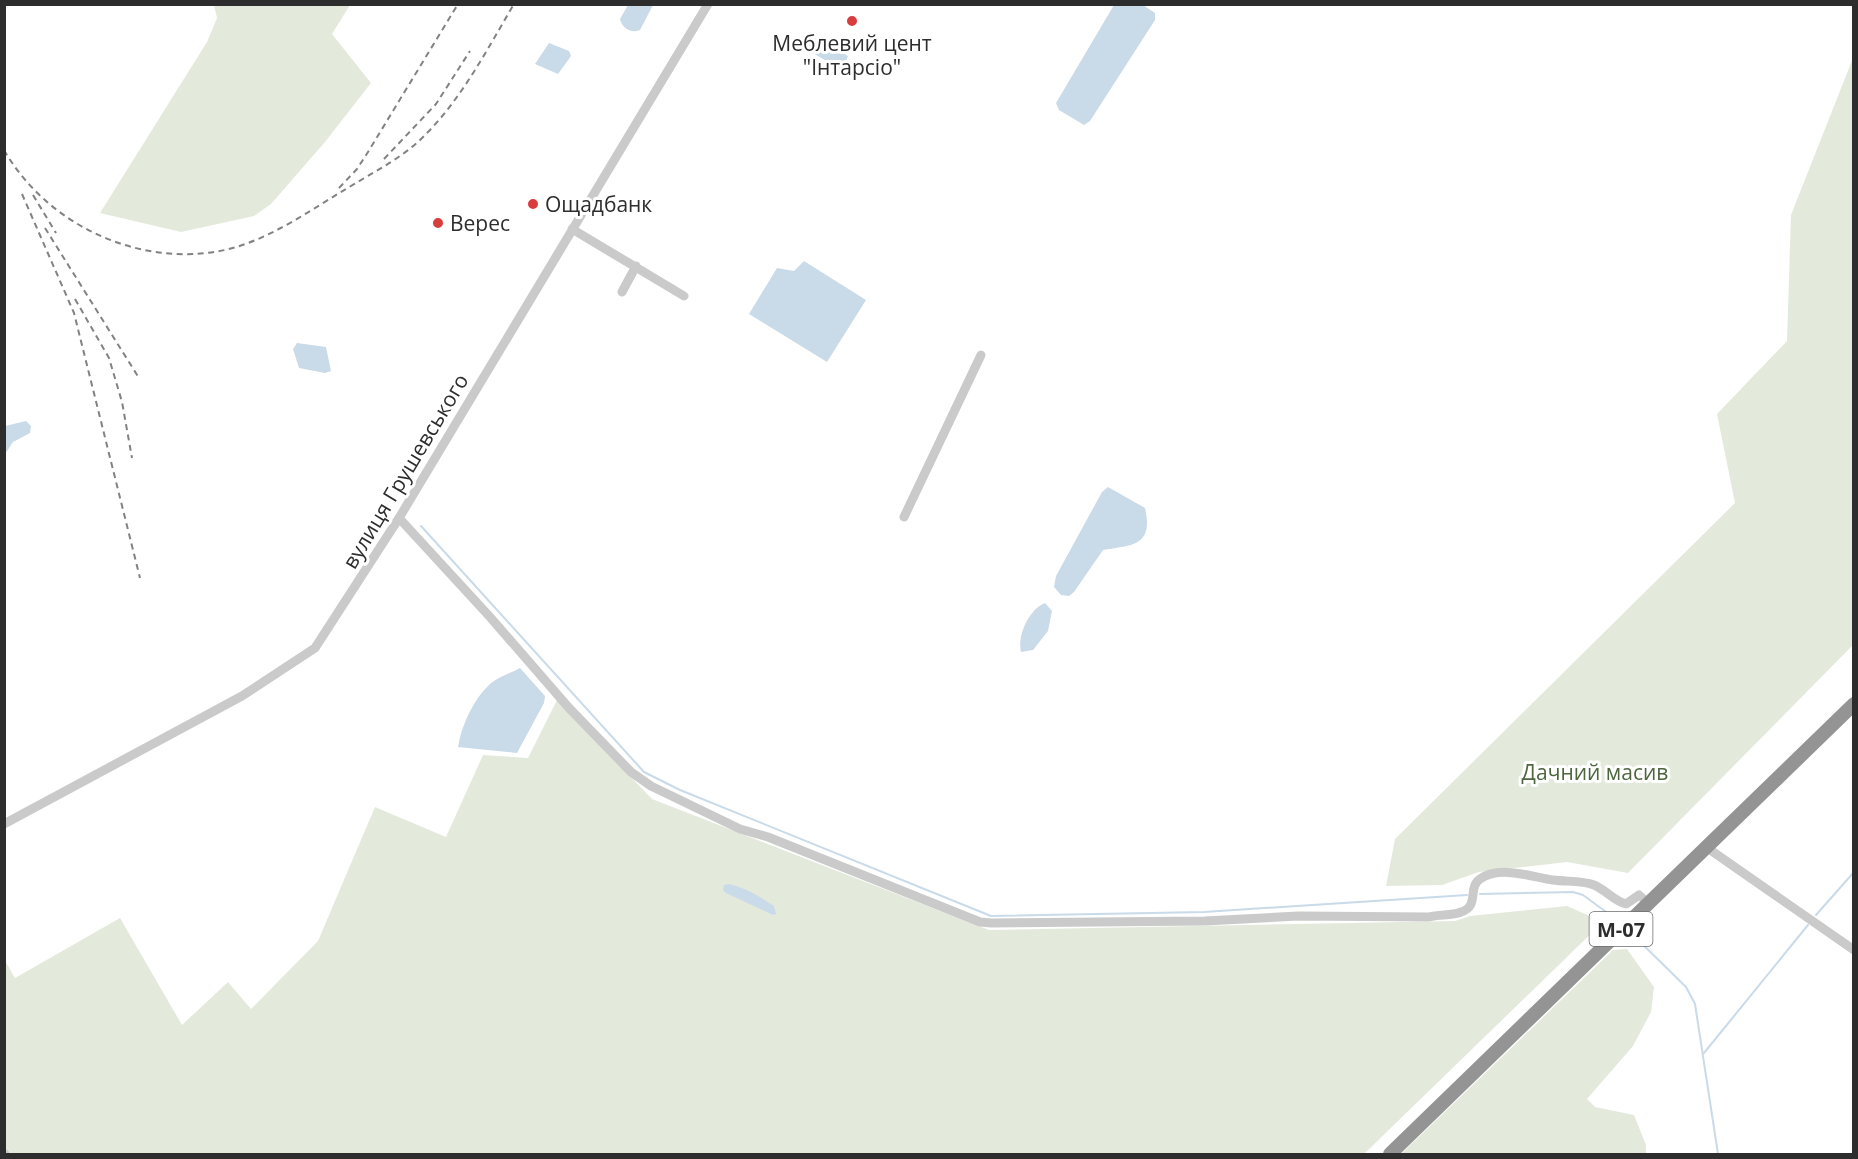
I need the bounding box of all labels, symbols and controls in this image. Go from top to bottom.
marker: Меблевий цент "Інтарсіо" [845,14,859,28]
place label: Меблевий цент "Інтарсіо" [772,29,932,81]
place label: Ощадбанк [545,190,652,218]
marker: Ощадбанк [526,197,540,211]
place label: Верес [450,209,510,237]
marker: Верес [431,216,445,230]
street label: вулиця Грушевського [336,368,474,574]
park label: Дачний масив [1522,758,1668,786]
road number: М-07 [1590,912,1652,946]

